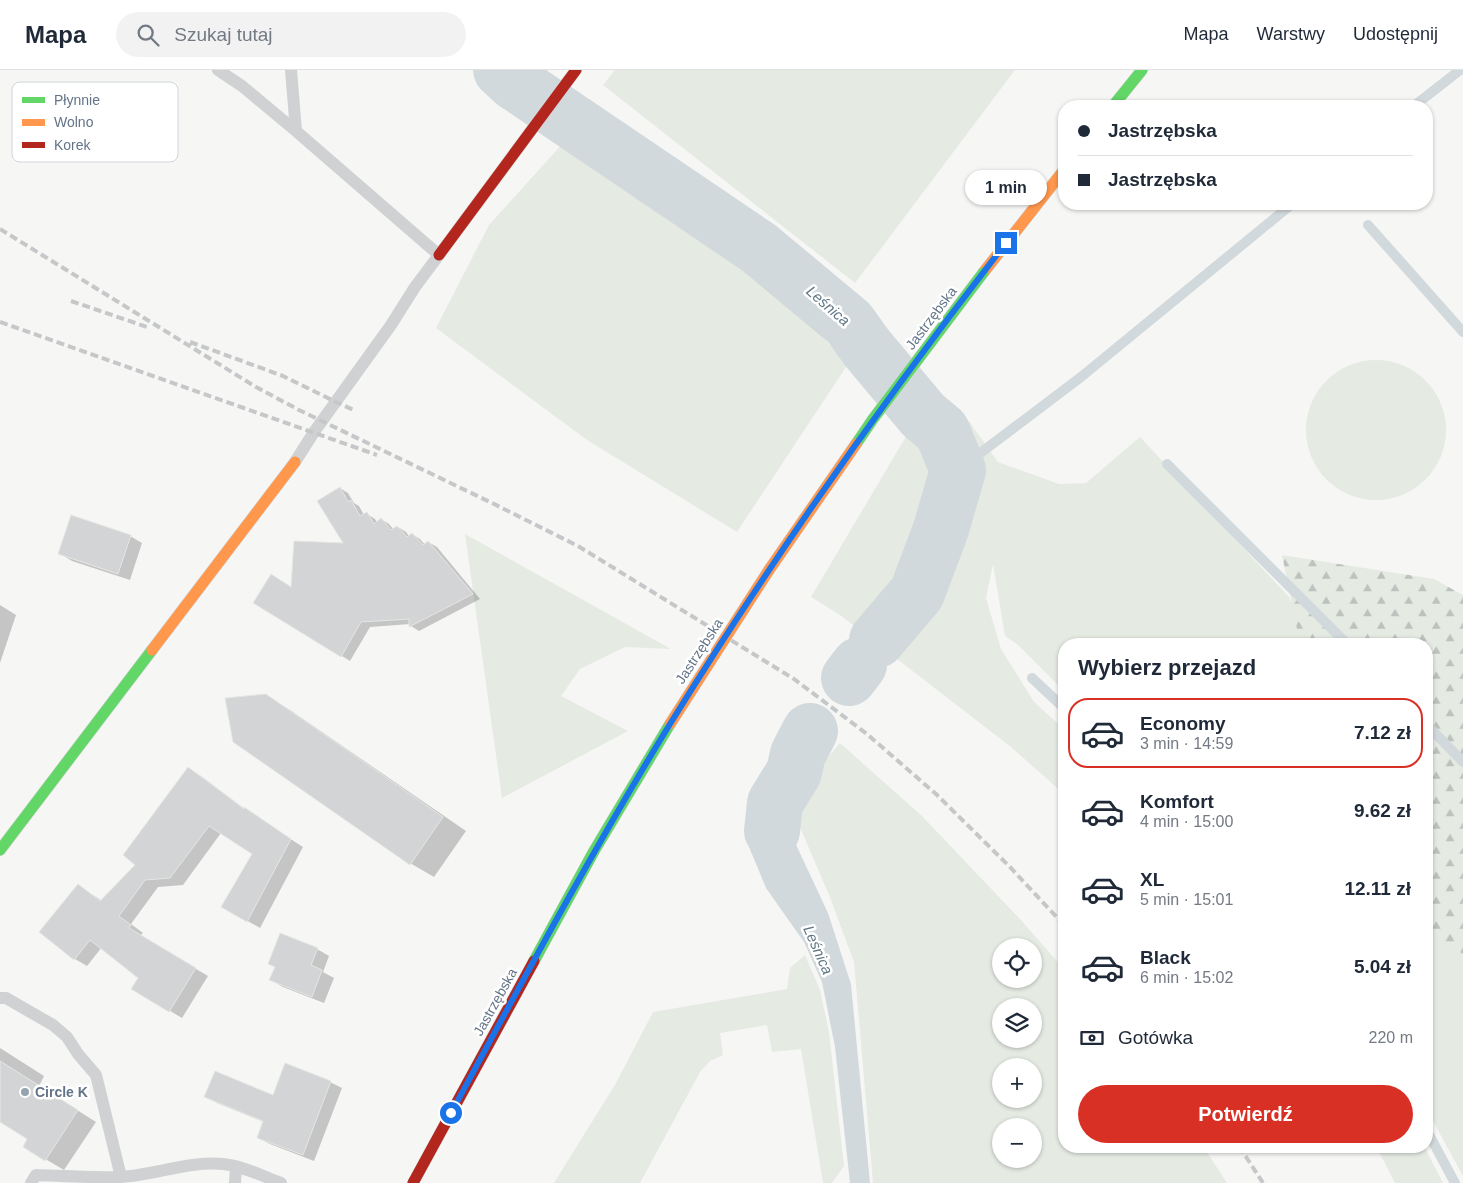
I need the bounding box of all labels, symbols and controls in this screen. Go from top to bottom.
search box [116,12,466,57]
text: Mapa [25,21,86,48]
icon: search [134,21,162,49]
text: Szukaj tutaj [174,24,273,45]
text: Mapa [1184,24,1229,44]
text: Warstwy [1257,24,1325,44]
text: Udostępnij [1353,24,1438,44]
legend [12,82,178,162]
text: Płynnie [54,92,100,108]
text: Wolno [54,114,94,130]
text: Jastrzębska [1108,120,1217,141]
text: Korek [54,137,92,153]
text: Jastrzębska [1108,169,1217,190]
callout: 1 min [965,170,1047,206]
text: 1 min [985,179,1027,196]
route end [995,232,1017,254]
water label: Leśnica [803,282,853,329]
street label: Jastrzębska [902,283,960,353]
street label: Jastrzębska [672,615,726,687]
text: Wybierz przejazd [1078,655,1256,680]
icon: car [1080,711,1125,756]
text: Economy [1140,713,1226,734]
text: 7.12 zł [1354,722,1411,743]
text: 3 min · 14:59 [1140,735,1233,752]
icon: car [1080,789,1125,834]
text: Komfort [1140,791,1214,812]
text: 9.62 zł [1354,800,1411,821]
text: 4 min · 15:00 [1140,813,1233,830]
icon: car [1080,867,1125,912]
text: XL [1140,869,1164,890]
text: 12.11 zł [1344,878,1411,899]
text: 5 min · 15:01 [1140,891,1233,908]
water label: Leśnica [800,923,837,977]
map controls [992,938,1042,1168]
button: locate [992,938,1042,988]
icon: car [1080,945,1125,990]
text: Black [1140,947,1191,968]
text: 5.04 zł [1354,956,1411,977]
street label: Jastrzębska [470,965,520,1039]
text: 6 min · 15:02 [1140,969,1233,986]
button: layers [992,998,1042,1048]
icon: cash [1078,1024,1106,1052]
text: Gotówka [1118,1027,1193,1048]
text: 220 m [1369,1029,1413,1046]
button: + [992,1058,1042,1108]
place label: Circle K [35,1084,88,1100]
button: Potwierdź [1078,1085,1413,1143]
marker: Circle K [19,1086,31,1098]
route start [440,1102,462,1124]
button: − [992,1118,1042,1168]

